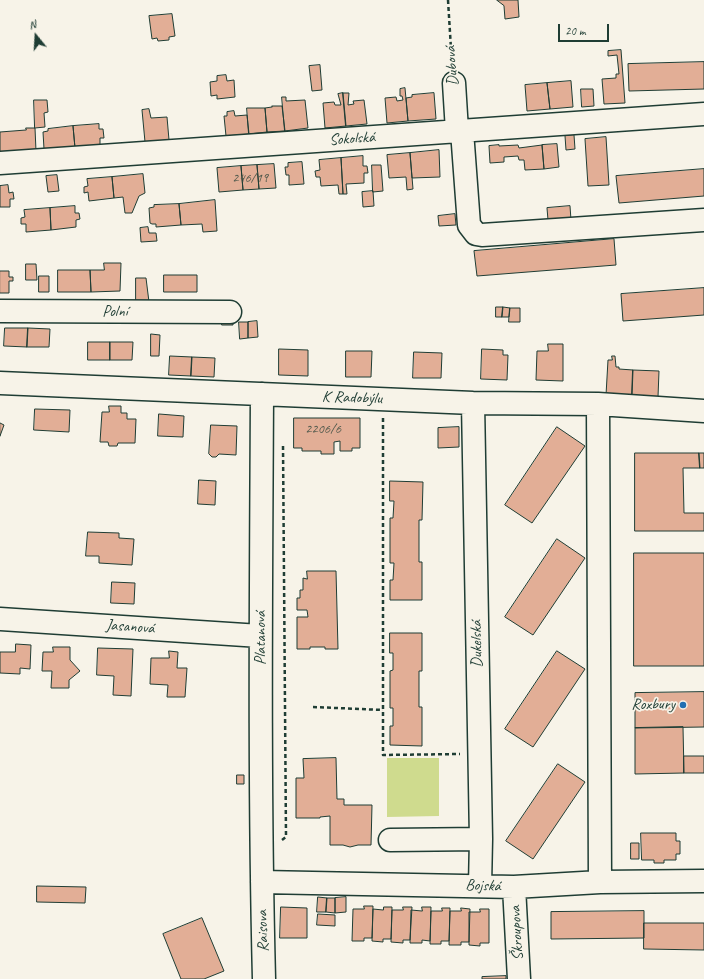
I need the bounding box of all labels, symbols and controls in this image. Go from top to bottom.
north arrow [16,16,56,56]
scale bar [560,16,611,42]
text: N [27,17,38,32]
text: 20 m [565,23,585,39]
street label: Dubová [441,45,463,87]
street label: Sokolská [329,128,375,150]
house number: 246/19 [232,170,268,186]
street label: Polní [102,302,128,322]
street label: K Radobýlu [322,387,382,409]
house number: 2206/6 [305,421,341,437]
street label: Platanová [251,611,271,665]
street label: Jasanová [105,616,155,638]
street label: Dukelská [467,620,487,668]
place label: Roxbury [631,695,675,715]
marker: Roxbury [678,700,688,710]
street label: Bojská [465,876,501,896]
street label: Škroupova [506,905,528,961]
street label: Raisova [253,910,273,952]

